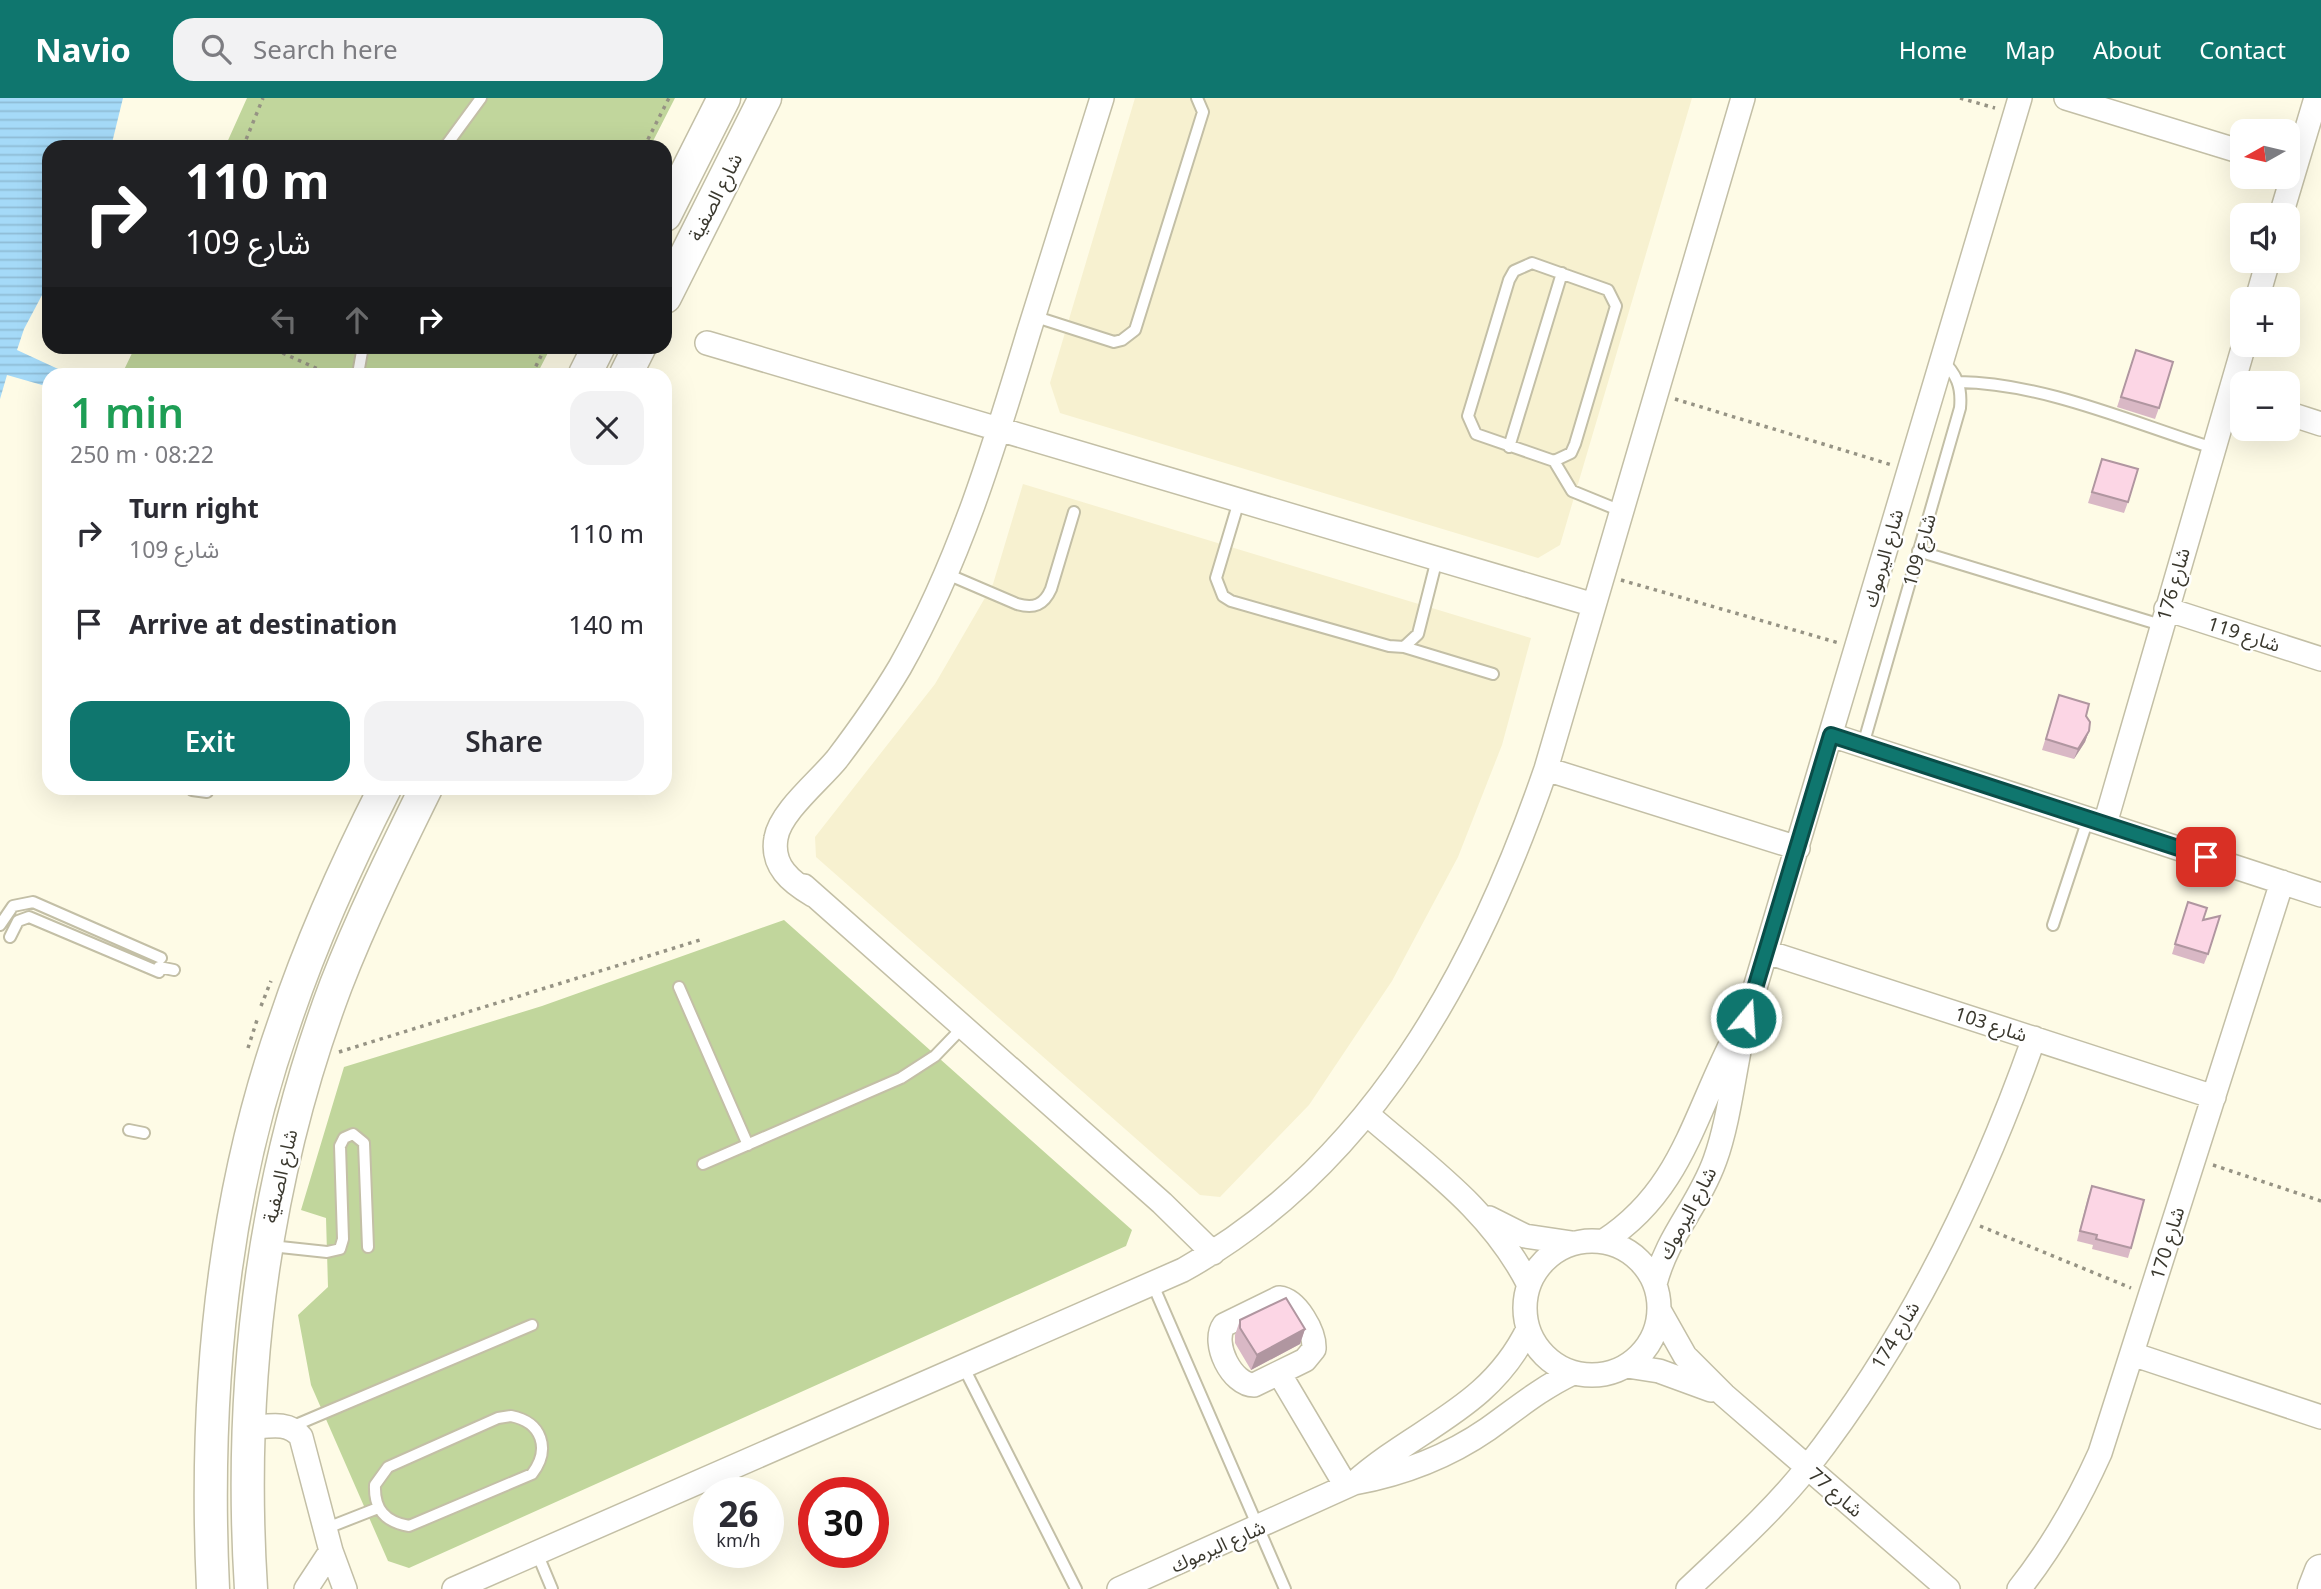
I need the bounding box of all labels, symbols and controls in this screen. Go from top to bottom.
search box [173,18,663,81]
text: Navio [35,27,131,72]
icon: search [197,30,235,68]
text: Search here [253,31,398,67]
text: Home [1899,33,1967,66]
text: Map [2005,33,2055,66]
text: About [2093,33,2161,66]
text: Contact [2199,33,2286,66]
north arrow [2230,119,2300,189]
map controls [2230,119,2300,441]
text: 110 m [185,147,330,213]
street label: شارع الصفية [682,149,749,246]
icon: right [70,168,161,259]
button: sound [2230,203,2300,273]
text: شارع 109 [185,220,311,263]
button: + [2230,287,2300,357]
icon: left [265,301,303,339]
icon: ahead [338,301,376,339]
icon: right [411,301,449,339]
button: − [2230,371,2300,441]
text: 1 min [70,383,184,440]
button: close [570,391,644,465]
text: 250 m · 08:22 [70,438,214,470]
text: Turn right [129,490,259,526]
street label: شارع اليرموك [1857,506,1910,610]
street label: شارع 109 [1896,511,1943,590]
icon: right [70,514,108,552]
text: 110 m [568,515,644,551]
text: شارع 109 [129,533,219,565]
street label: شارع 176 [2150,545,2197,624]
icon: arrive [70,605,108,643]
text: Arrive at destination [129,606,398,642]
text: 140 m [568,606,644,642]
street label: شارع 119 [2204,610,2283,659]
button: Exit [70,701,350,781]
button: Share [364,701,644,781]
pin [2176,827,2236,887]
icon: arrive [2187,838,2225,876]
position arrow [1709,981,1783,1055]
street label: شارع 103 [1951,1000,2030,1049]
street label: شارع الصفية [257,1127,304,1226]
street label: شارع اليرموك [1652,1162,1723,1264]
street label: شارع 170 [2144,1204,2191,1283]
street label: شارع 174 [1865,1296,1926,1374]
street label: شارع 77 [1803,1461,1869,1523]
speed limit sign: 30 [798,1477,889,1568]
text: 26 [718,1490,759,1537]
street label: شارع اليرموك [1167,1514,1270,1579]
text: km/h [716,1528,761,1552]

